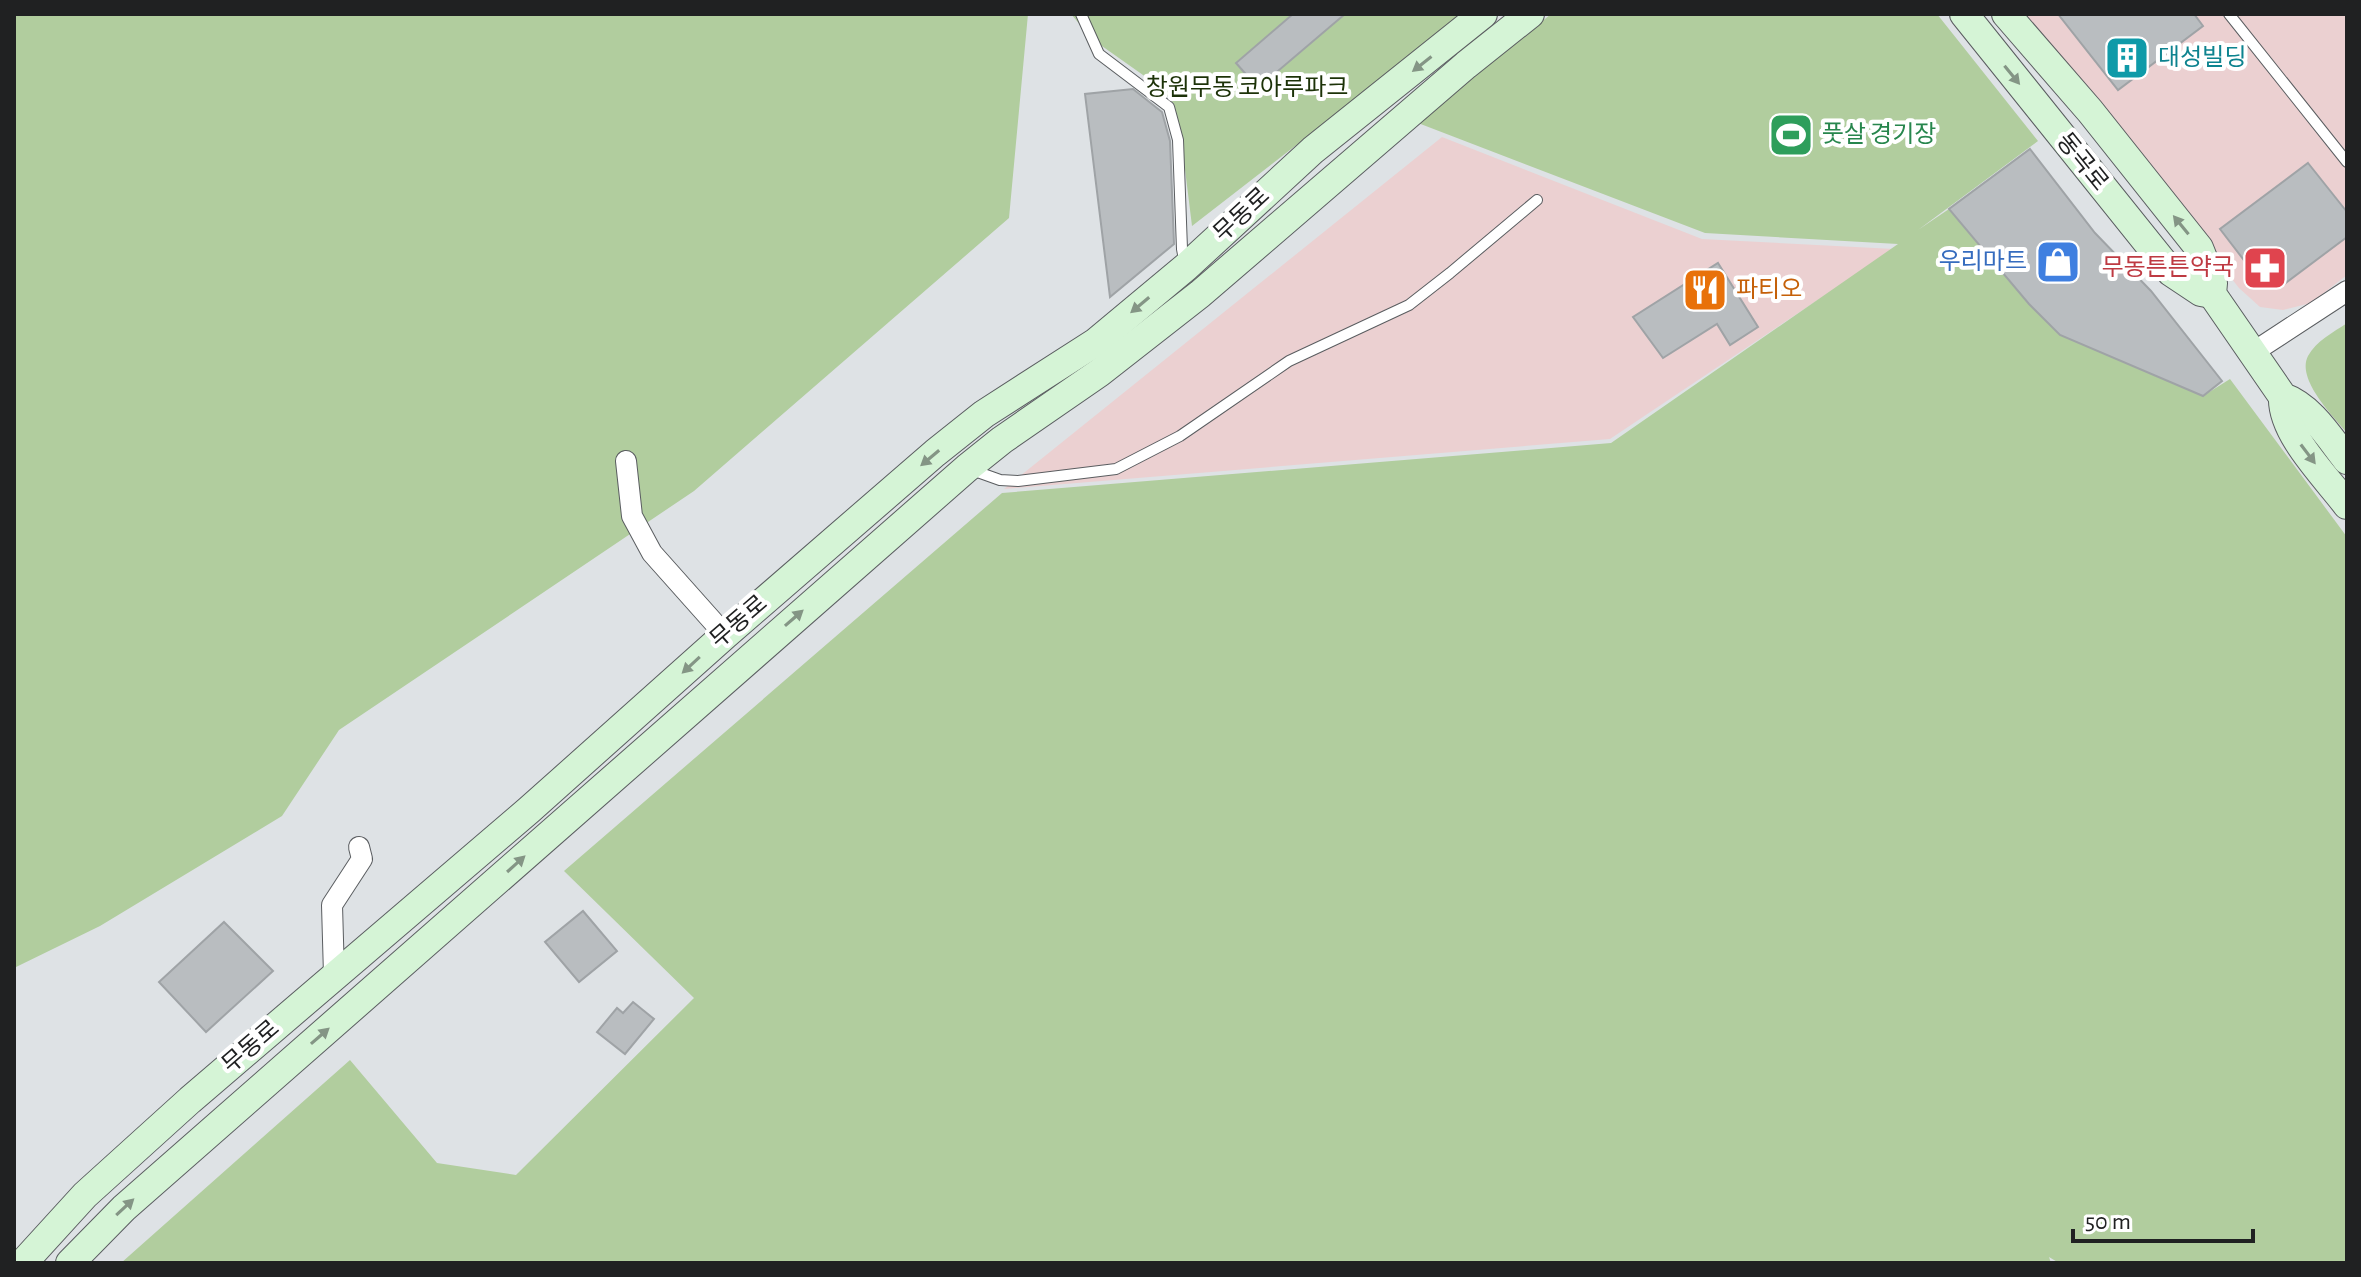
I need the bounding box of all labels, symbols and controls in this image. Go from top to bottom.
building icon: 대성빌딩 [2103,34,2151,82]
place label: 대성빌딩 [2158,45,2246,70]
one-way arrow [1412,55,1432,71]
one-way arrow [2004,65,2020,85]
park label: 창원무동 코아루파크 [1146,75,1348,100]
sports icon: 풋살 경기장 [1767,111,1815,159]
place label: 풋살 경기장 [1822,121,1936,147]
street label: 동곡로 [2052,129,2112,195]
street label: 무동로 [1210,184,1274,246]
one-way arrow [2173,215,2189,235]
shop icon: 우리마트 [2034,238,2082,286]
pharmacy icon: 무동튼튼약국 [2241,244,2289,292]
place label: 우리마트 [1939,249,2027,274]
place label: 무동튼튼약국 [2102,255,2234,280]
restaurant icon: 파티오 [1681,266,1729,314]
place label: 파티오 [1736,277,1802,302]
one-way arrow [1130,296,1150,313]
one-way arrow [2300,444,2316,464]
one-way arrow [920,449,940,466]
street label: 무동로 [706,591,772,653]
one-way arrow [784,610,804,627]
one-way arrow [682,655,701,673]
one-way arrow [506,856,525,874]
street label: 무동로 [218,1016,284,1078]
one-way arrow [310,1028,330,1045]
scale bar [2073,1193,2253,1243]
one-way arrow [115,1199,134,1217]
text: 50 m [2085,1210,2131,1234]

